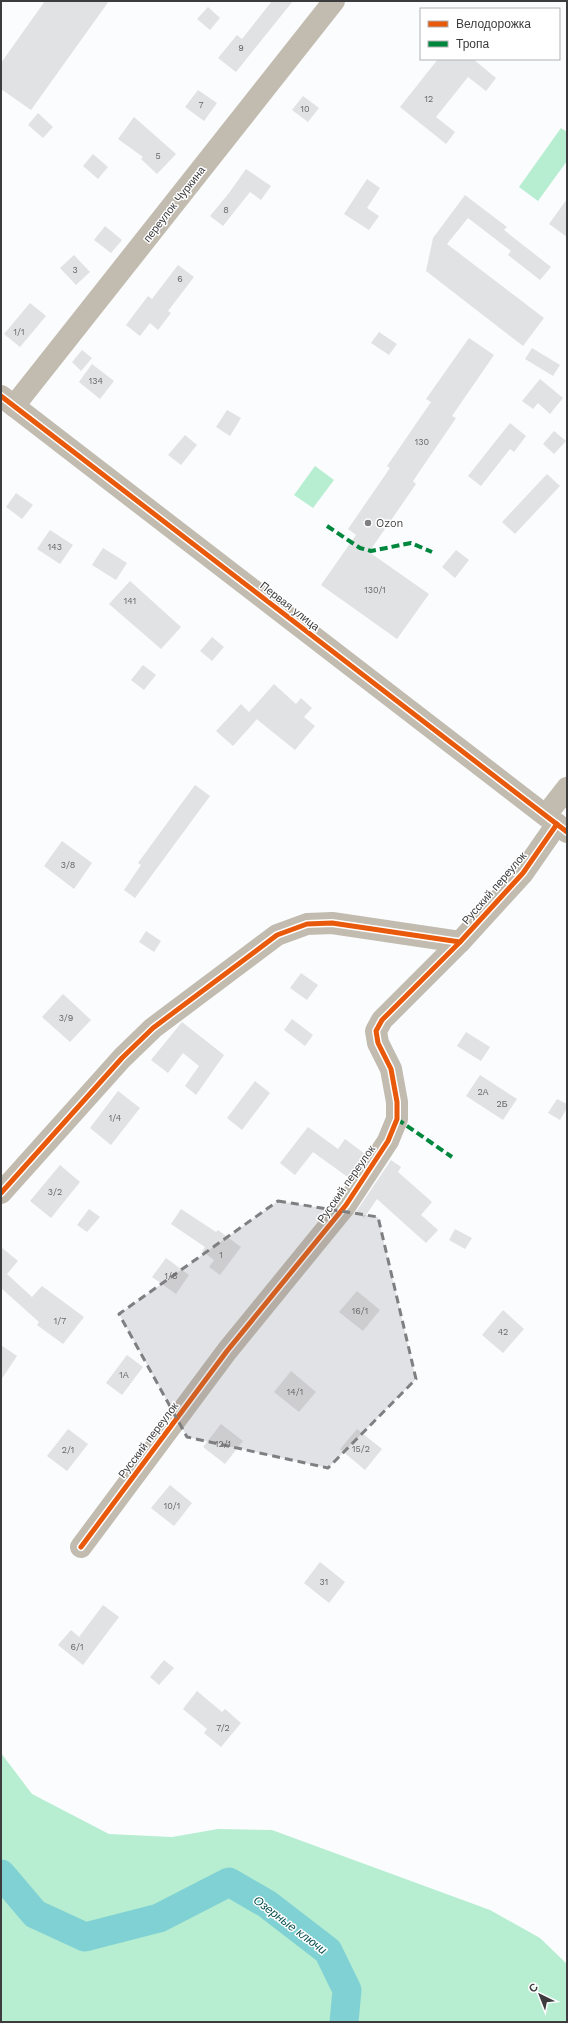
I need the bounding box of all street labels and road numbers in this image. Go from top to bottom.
street label: переулок Чуркина [141,163,209,245]
street label: Первая улица [257,579,323,634]
street label: Русский переулок [459,849,529,927]
street label: Русский переулок [315,1143,378,1225]
street label: Русский переулок [116,1400,181,1481]

